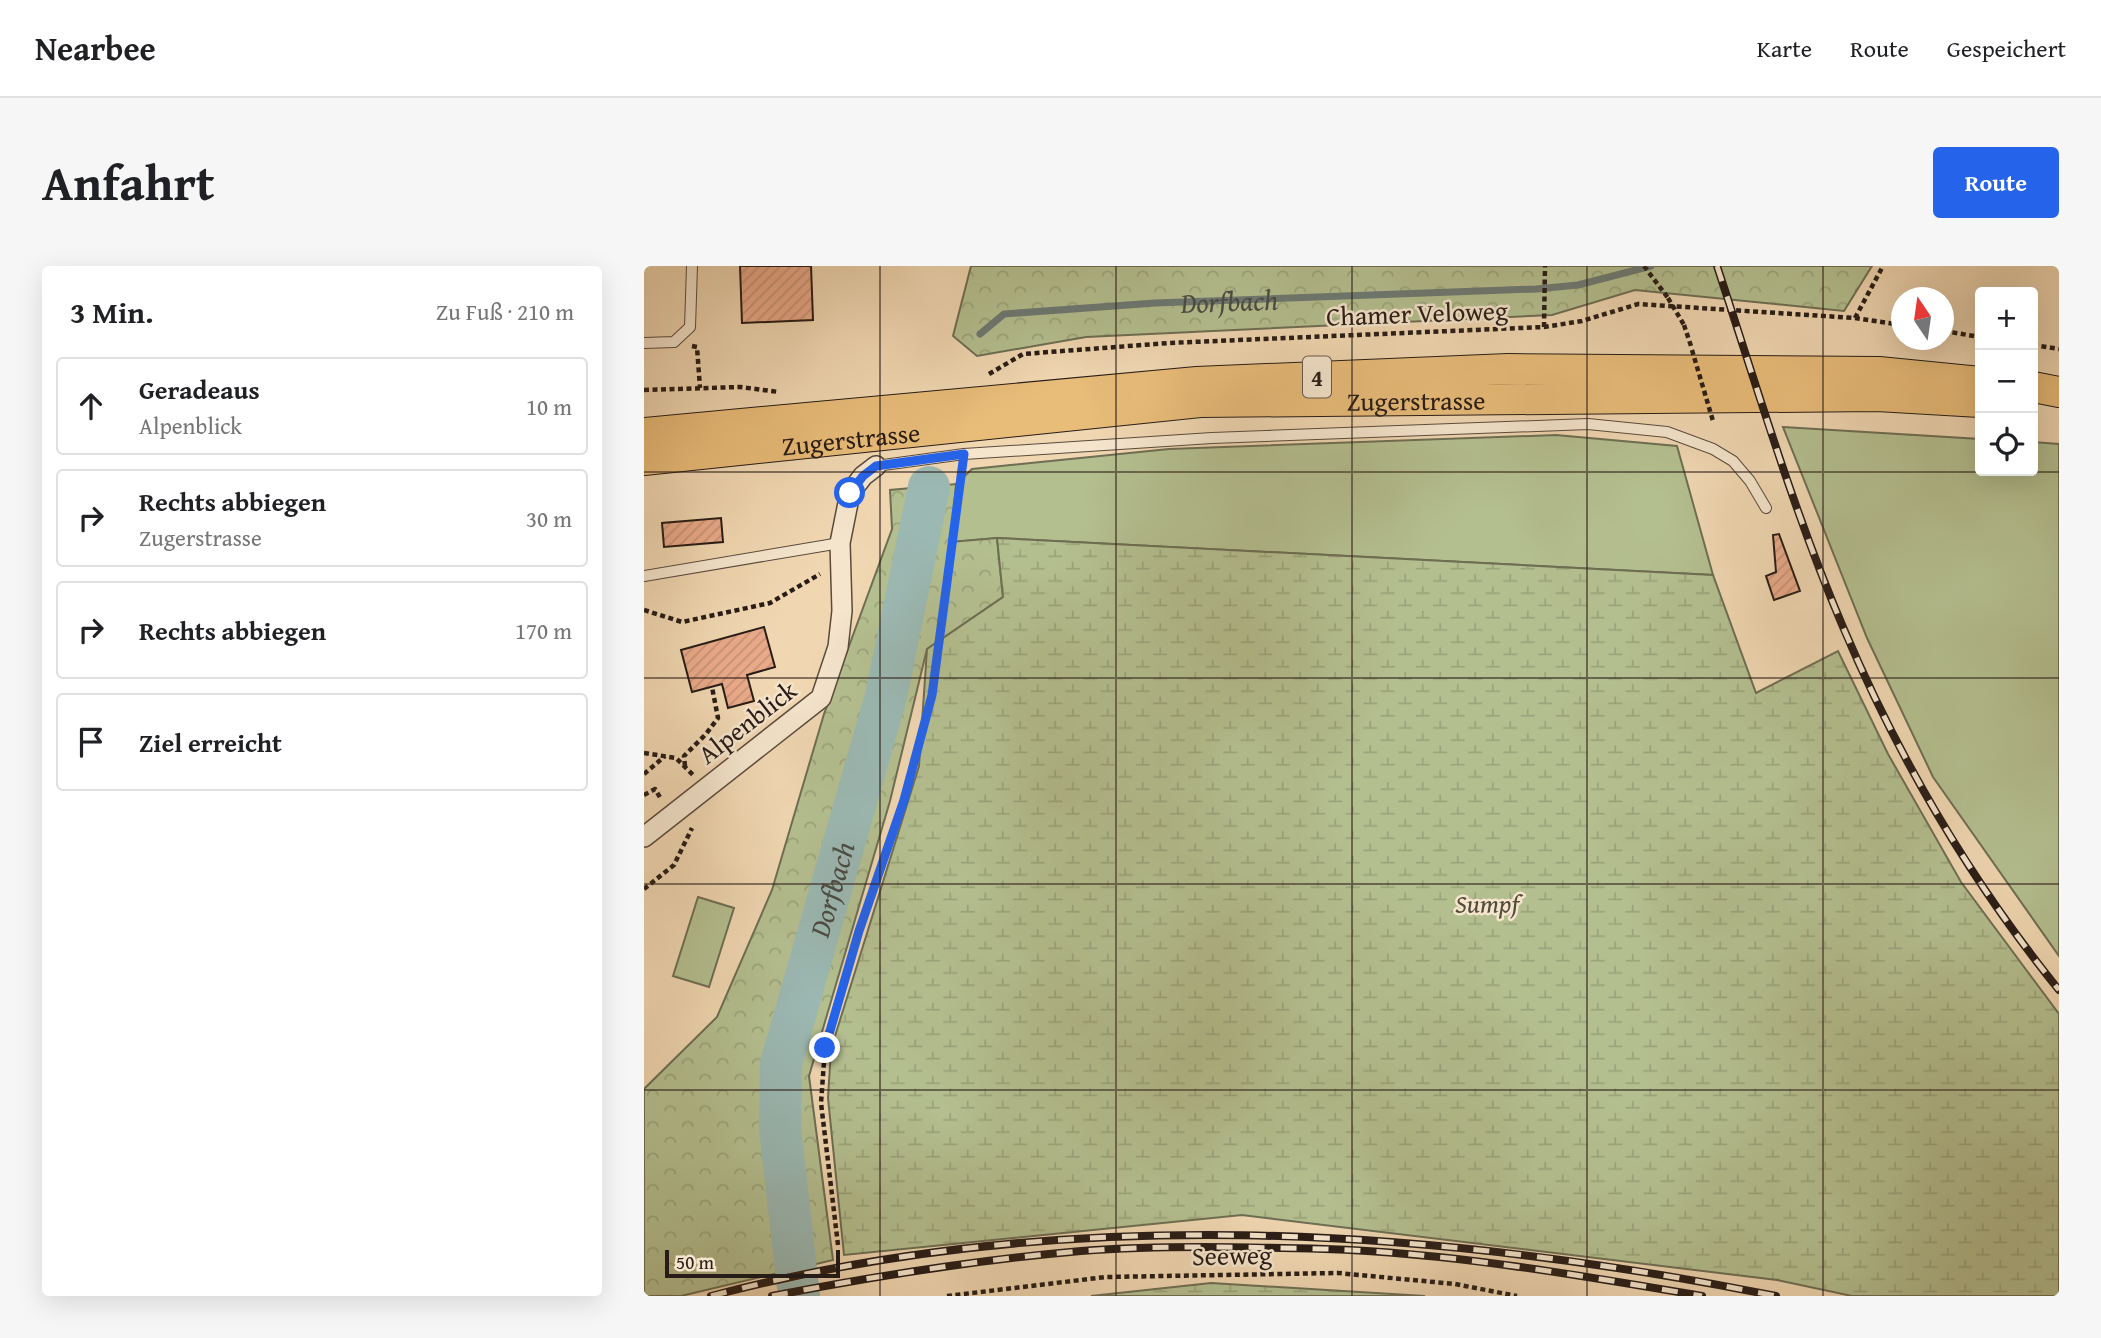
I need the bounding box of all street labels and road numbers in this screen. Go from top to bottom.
street label: Chamer Veloweg [1325,290,1509,336]
road number: 4 [1303,356,1331,398]
street label: Zugerstrasse [1346,380,1486,420]
street label: Zugerstrasse [780,412,922,465]
street label: Alpenblick [689,670,805,773]
street label: Seeweg [1192,1235,1272,1275]

